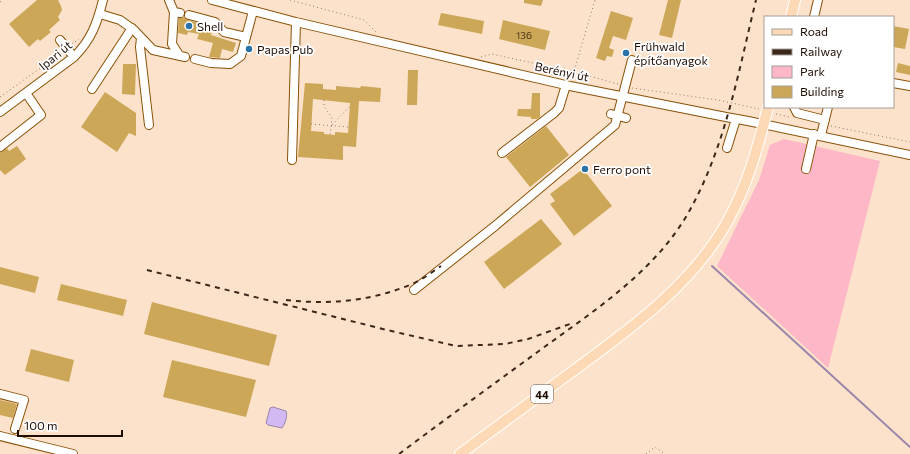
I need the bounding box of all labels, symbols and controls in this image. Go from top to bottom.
legend [764,16,894,108]
place label: Shell [197,19,223,33]
marker: Shell [184,21,194,31]
text: Road [800,24,828,38]
house number: 136 [516,29,532,41]
street label: Ipari út [36,37,74,73]
place label: Frühwald építőanyagok [634,39,708,67]
place label: Papas Pub [257,42,313,56]
marker: Papas Pub [244,44,254,54]
text: Railway [800,44,842,58]
marker: Frühwald építőanyagok [621,48,631,58]
street label: Berényi út [534,58,590,84]
text: Park [800,64,826,78]
text: Building [800,84,844,98]
place label: Ferro pont [593,162,651,176]
marker: Ferro pont [580,164,590,174]
road number: 44 [531,385,553,403]
scale bar [18,412,122,438]
text: 100 m [24,418,58,432]

